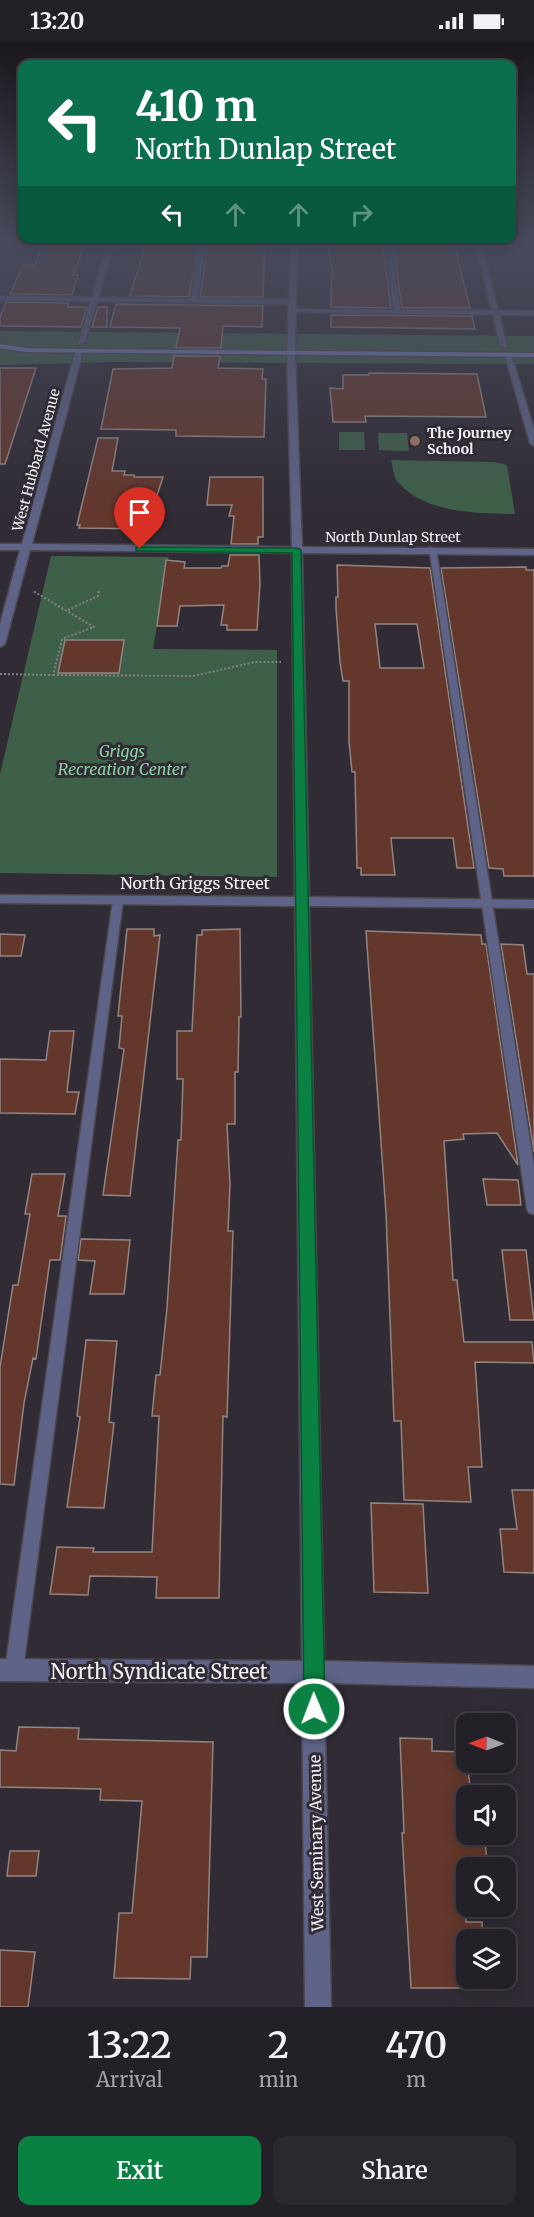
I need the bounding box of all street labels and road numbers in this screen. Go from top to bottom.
street label: West Hubbard Avenue [8,387,64,534]
street label: North Dunlap Street [325,528,461,546]
street label: North Griggs Street [120,873,271,893]
street label: North Syndicate Street [51,1659,268,1684]
street label: West Seminary Avenue [304,1755,328,1932]

